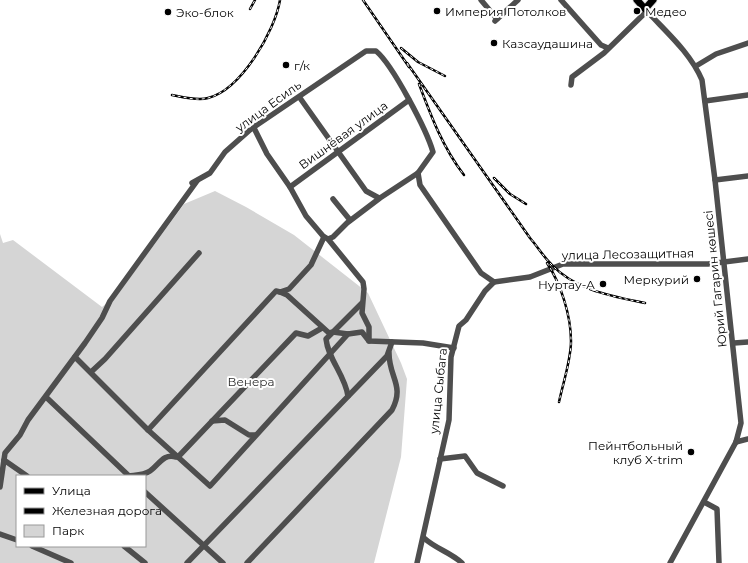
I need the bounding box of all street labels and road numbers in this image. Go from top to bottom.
street label: улица Есиль [231,77,304,136]
street label: Вишнёвая улица [296,98,390,172]
street label: Юрий Гагарин көшесі [700,210,730,348]
street label: улица Лесозащитная [561,245,694,263]
street label: улица Сыбага [426,347,450,436]

